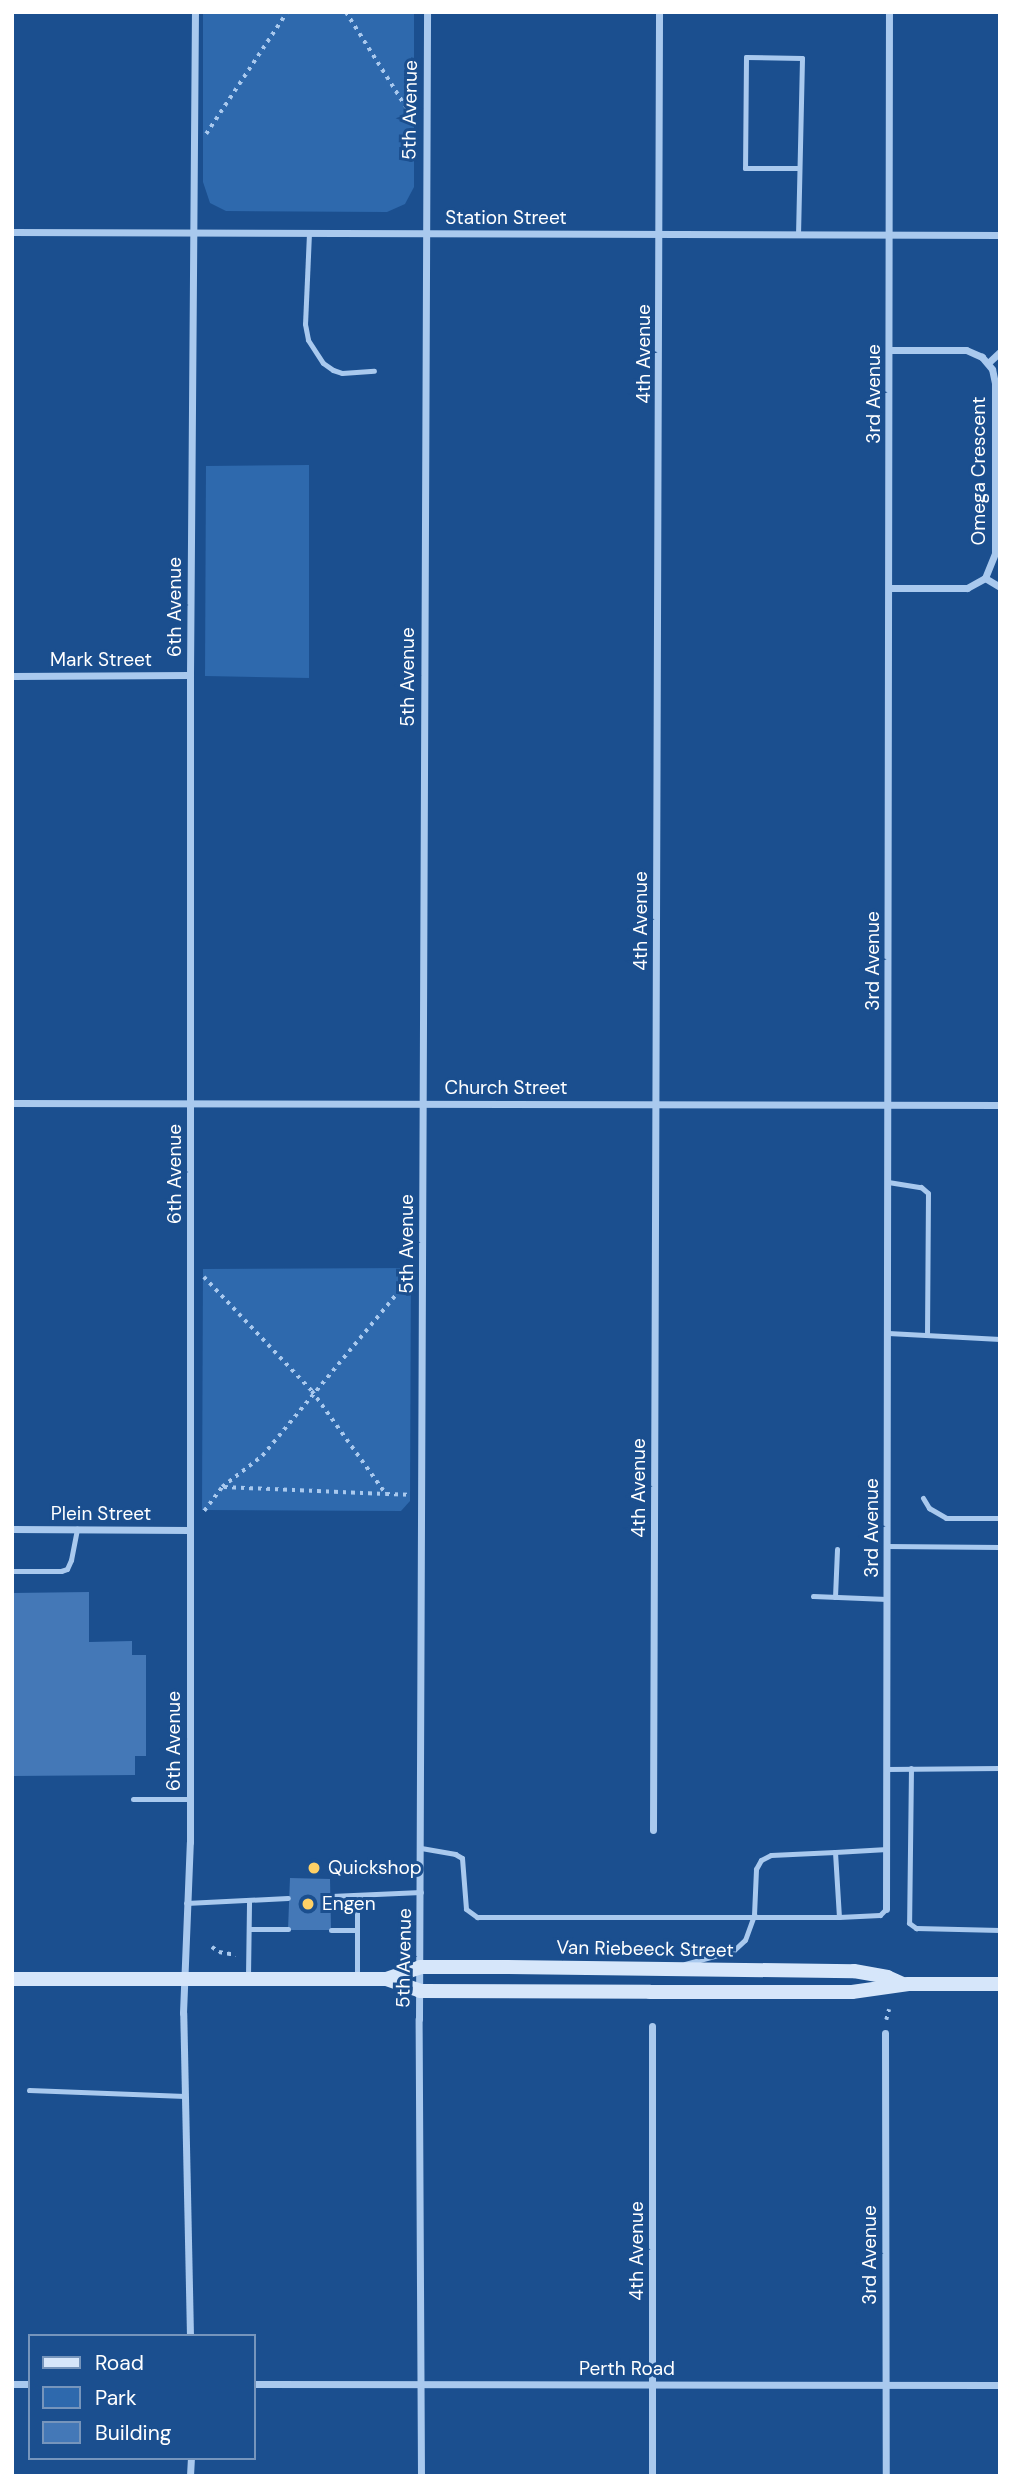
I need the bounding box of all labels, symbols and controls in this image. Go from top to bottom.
street label: 5th Avenue [398,60,422,160]
street label: Station Street [445,207,567,229]
street label: 4th Avenue [633,304,655,404]
street label: 3rd Avenue [863,344,885,444]
street label: Omega Crescent [968,397,990,545]
street label: 6th Avenue [164,557,186,657]
street label: 5th Avenue [397,627,419,727]
street label: Mark Street [50,649,152,671]
street label: 4th Avenue [630,871,652,971]
street label: 3rd Avenue [862,911,884,1011]
street label: Church Street [445,1077,567,1099]
street label: 6th Avenue [164,1124,186,1224]
street label: 5th Avenue [396,1194,418,1294]
street label: 4th Avenue [628,1438,650,1538]
street label: 3rd Avenue [861,1478,883,1578]
street label: Plein Street [51,1503,151,1525]
street label: 6th Avenue [163,1691,185,1791]
place label: Quickshop [328,1857,422,1879]
marker: Quickshop [306,1860,322,1876]
place label: Engen [322,1893,376,1915]
marker: Engen [300,1896,316,1912]
street label: 5th Avenue [392,1908,416,2008]
street label: Van Riebeeck Street [556,1936,734,1962]
street label: 4th Avenue [626,2201,648,2301]
street label: 3rd Avenue [859,2205,881,2305]
legend [28,2334,256,2460]
text: Road [95,2349,144,2377]
street label: Perth Road [579,2358,675,2380]
text: Park [95,2384,136,2412]
text: Building [95,2419,171,2447]

